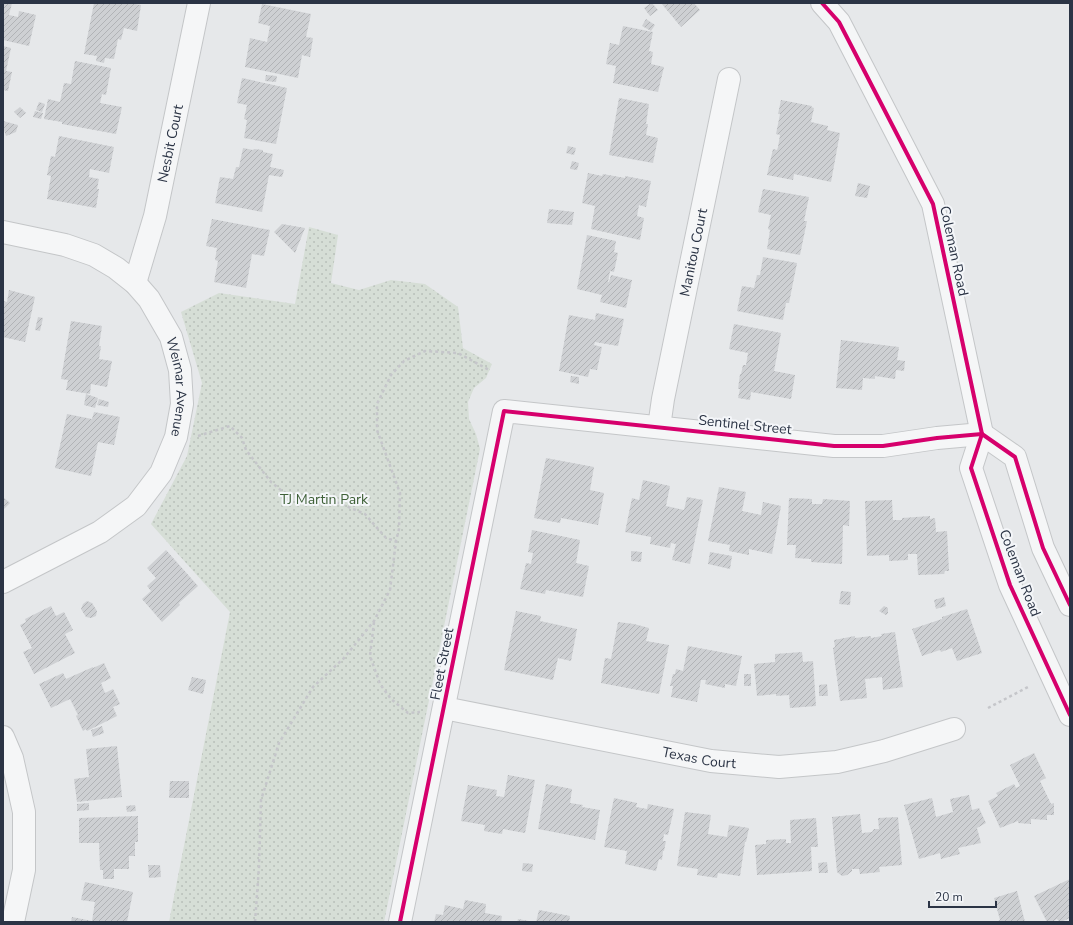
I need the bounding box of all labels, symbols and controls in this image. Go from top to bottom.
street label: Nesbit Court [153,103,187,184]
street label: Coleman Road [935,204,973,298]
street label: Manitou Court [675,206,712,298]
street label: Weimar Avenue [162,335,192,438]
street label: Sentinel Street [698,411,793,439]
park label: TJ Martin Park [280,490,369,509]
street label: Coleman Road [995,527,1045,619]
street label: Fleet Street [426,626,458,702]
street label: Texas Court [661,742,737,773]
scale bar [929,883,996,909]
text: 20 m [935,889,963,905]

